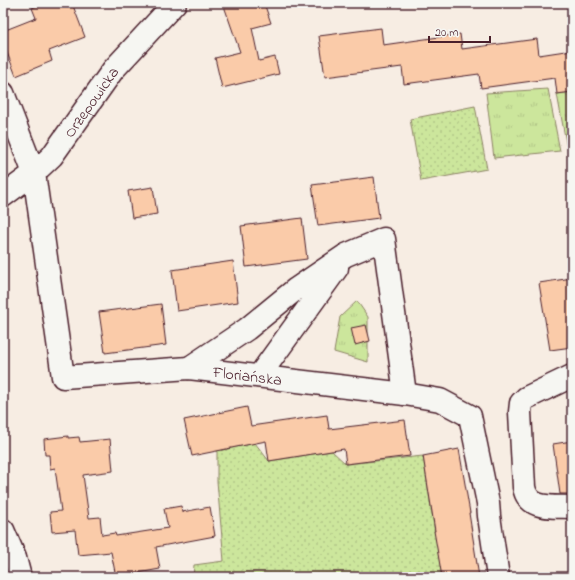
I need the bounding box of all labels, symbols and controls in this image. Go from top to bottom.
scale bar [429,18,490,44]
text: 20 m [435,24,458,42]
street label: Orzepowicka [59,62,126,143]
street label: Floriańska [210,361,283,393]

